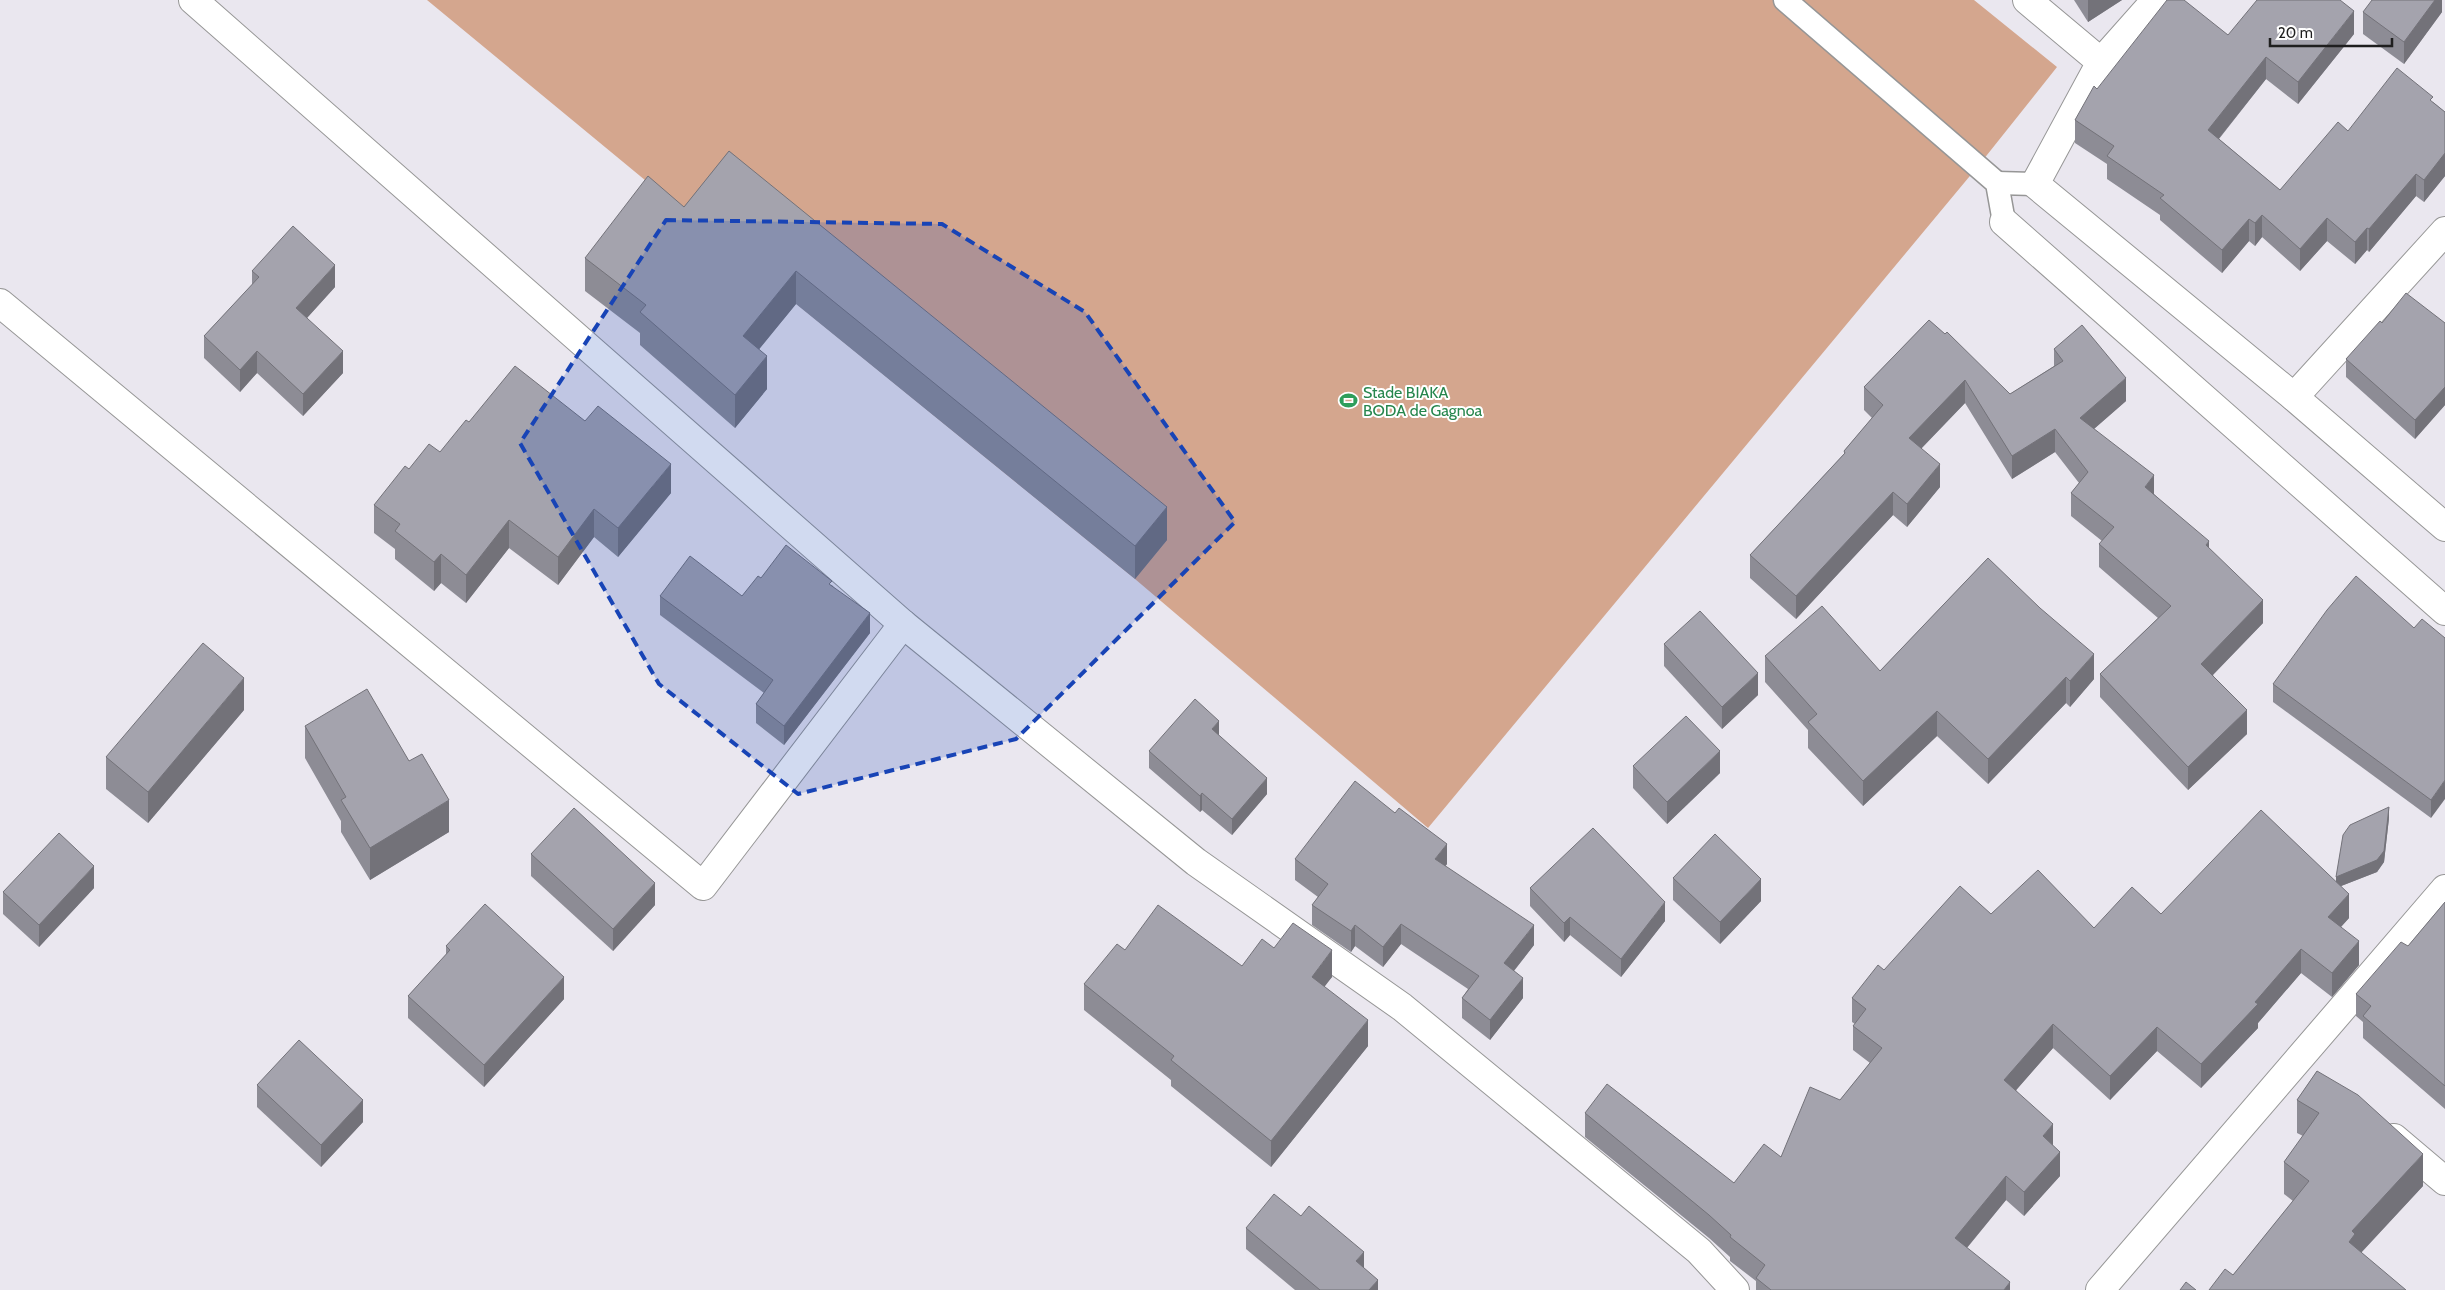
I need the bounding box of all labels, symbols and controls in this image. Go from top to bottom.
scale bar [2270,15,2392,47]
text: 20 m [2278,24,2313,42]
place label: Stade BIAKA BODA de Gagnoa [1363,383,1483,420]
sports icon: Stade BIAKA BODA de Gagnoa [1339,391,1359,411]

